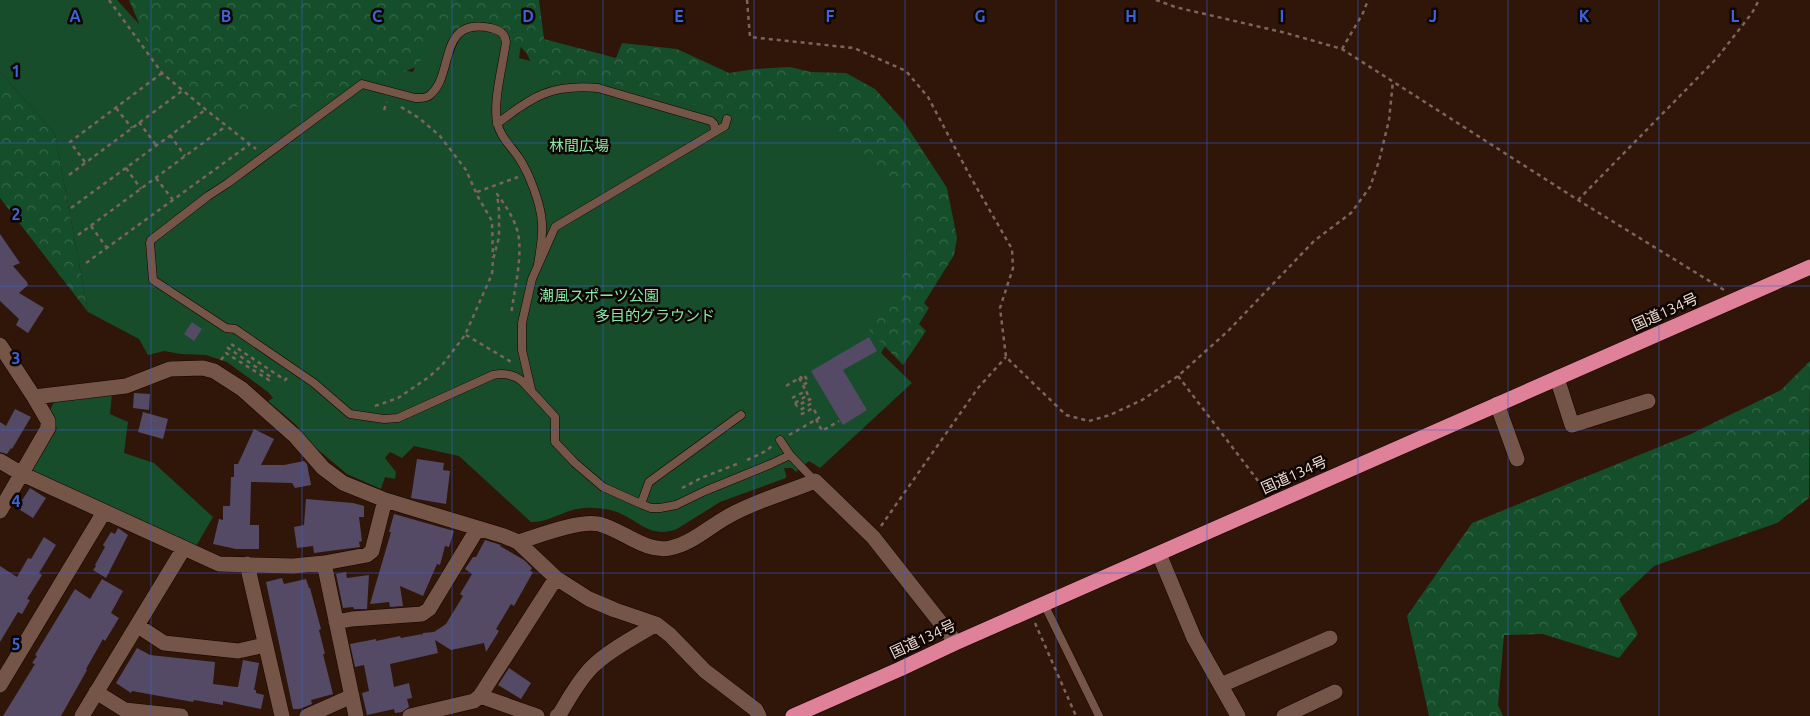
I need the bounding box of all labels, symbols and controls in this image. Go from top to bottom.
text: A [69,7,81,25]
text: B [221,7,231,25]
text: C [372,7,382,25]
text: D [522,7,534,25]
text: E [674,7,684,25]
text: F [826,7,835,25]
text: G [974,7,986,25]
text: H [1125,7,1137,25]
text: I [1280,7,1284,25]
text: J [1429,7,1437,25]
text: K [1579,7,1590,25]
text: L [1731,7,1740,25]
text: 1 [11,62,21,80]
park label: 林間広場 [549,137,609,154]
text: 2 [11,205,21,223]
park label: 潮風スポーツ公園 [539,287,659,304]
street label: 国道134号 [1629,289,1700,334]
park label: 多目的グラウンド [595,307,715,324]
text: 3 [11,349,21,367]
street label: 国道134号 [1258,452,1329,497]
text: 4 [11,492,21,510]
street label: 国道134号 [887,616,958,661]
text: 5 [11,635,21,653]

